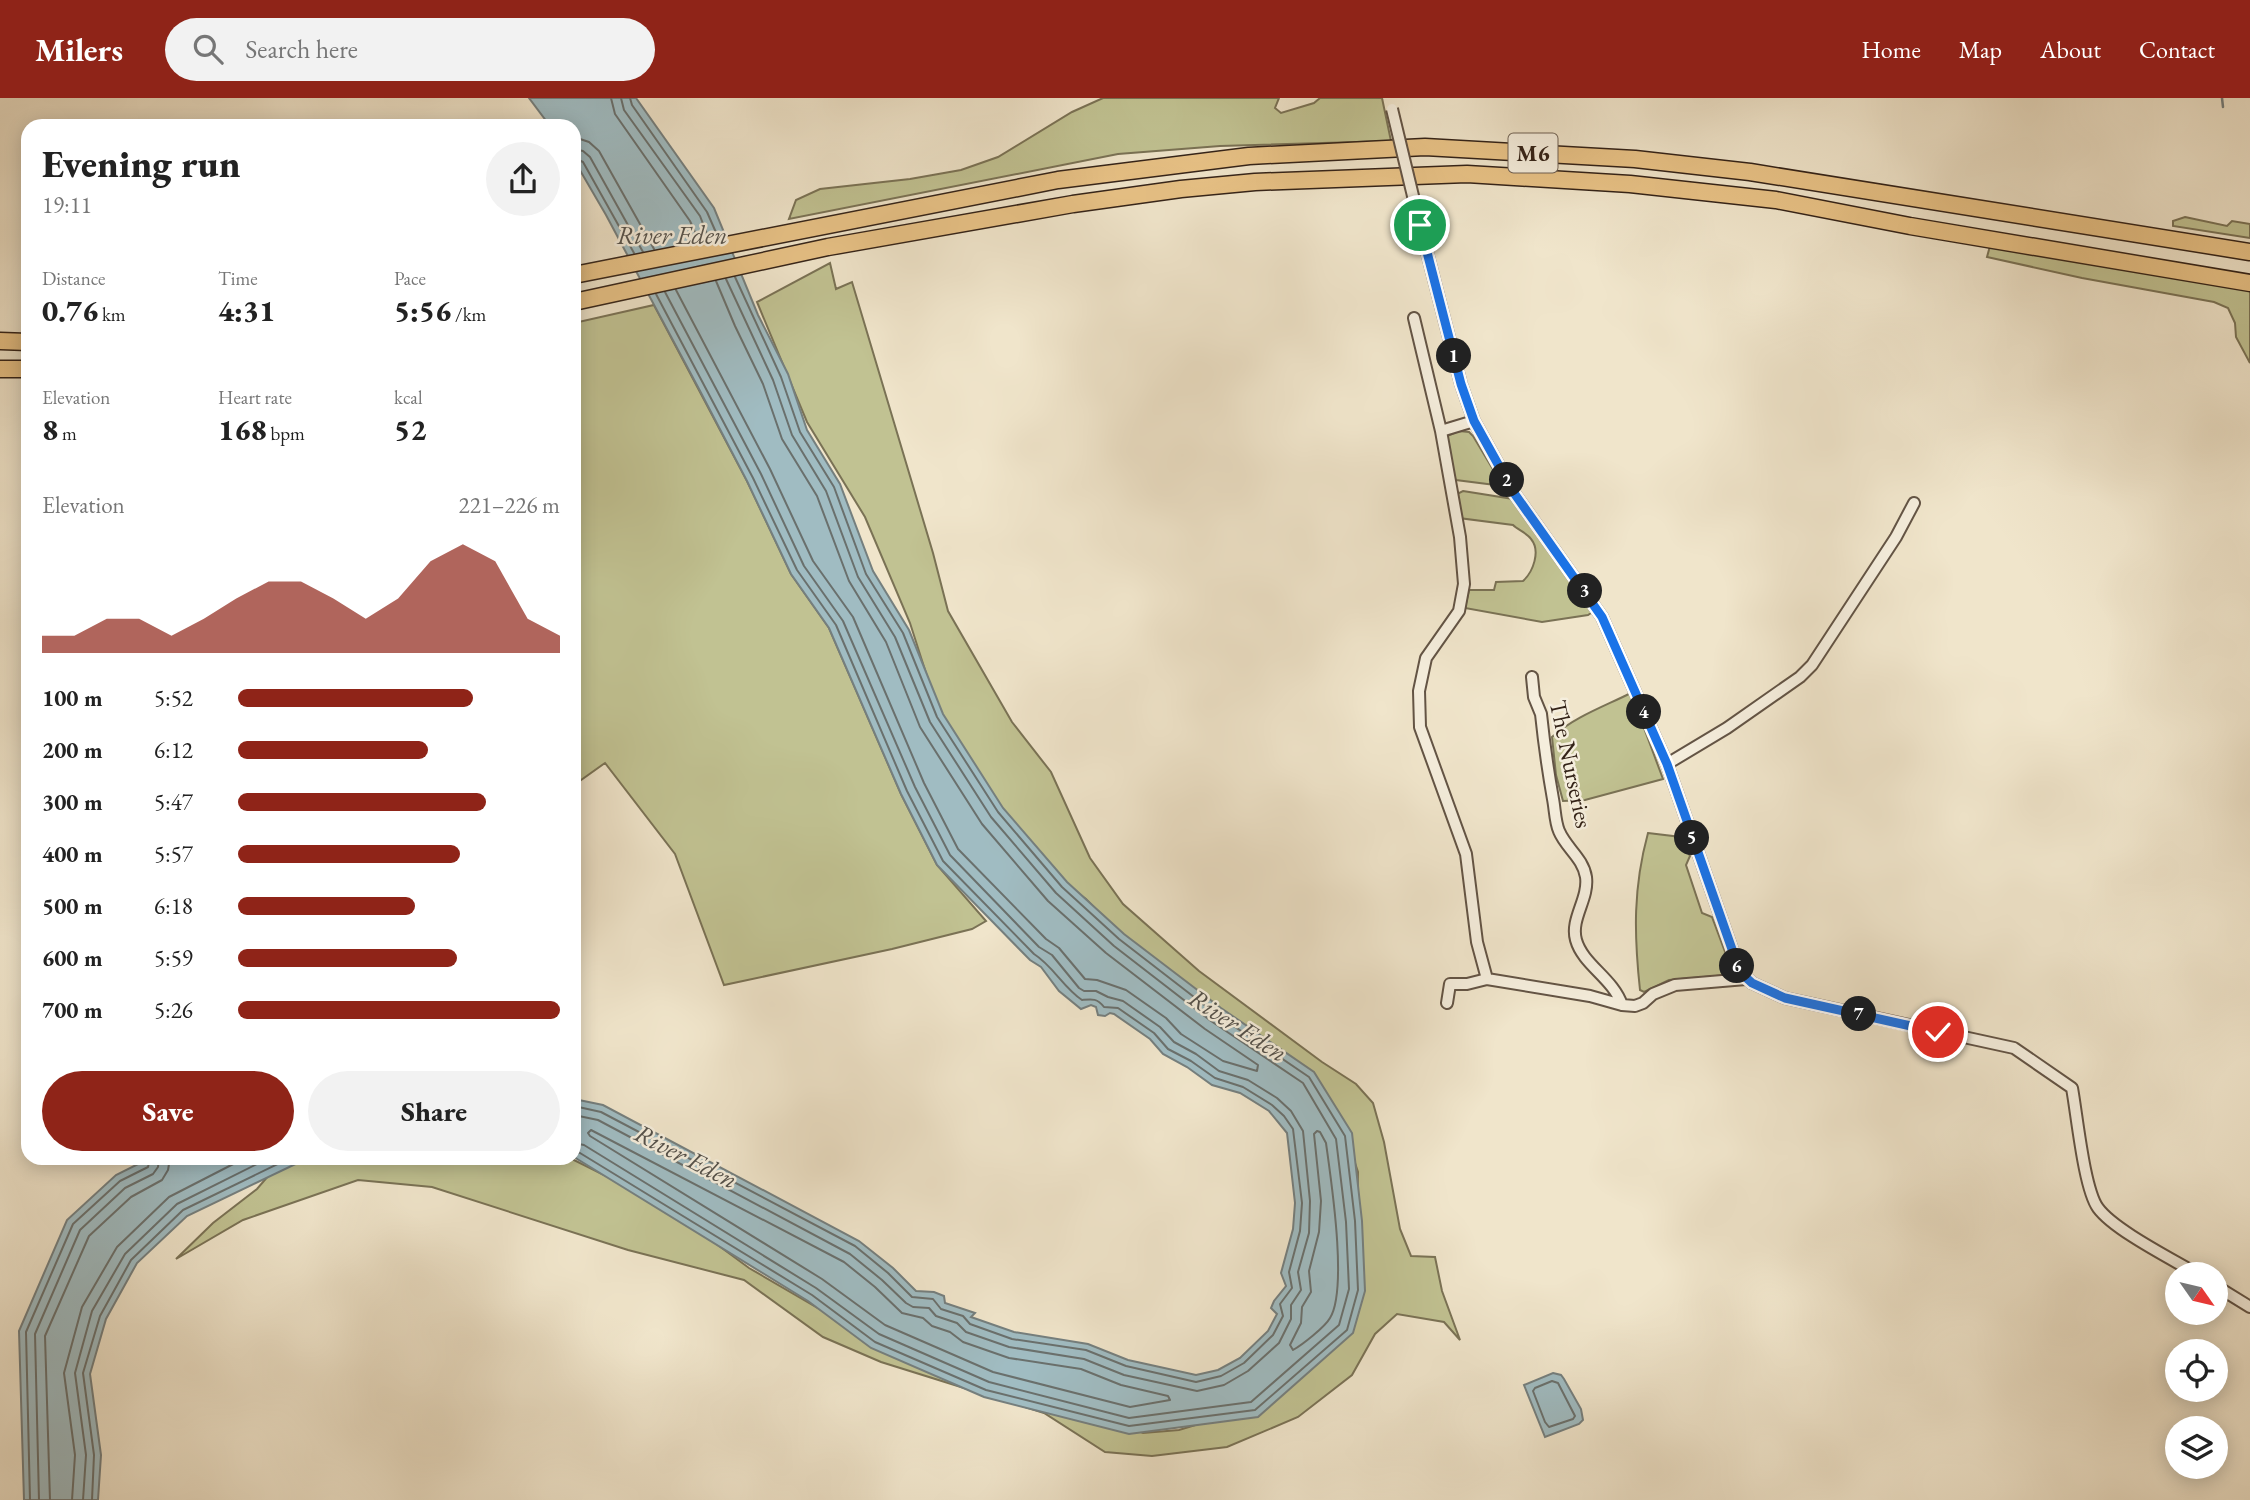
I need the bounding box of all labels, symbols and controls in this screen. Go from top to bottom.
search box [165,18,655,81]
text: Milers [35,28,123,71]
icon: search [189,30,227,68]
text: Search here [245,32,358,66]
text: Home [1861,34,1921,65]
text: Map [1959,34,2002,65]
text: About [2040,34,2101,65]
text: Contact [2139,34,2215,65]
road number: M6 [1508,134,1558,172]
text: Evening run [42,139,240,188]
button: share [486,142,560,216]
text: 19:11 [42,190,92,220]
pin [1390,195,1450,255]
icon: arrive [1401,206,1439,244]
water label: River Eden [616,218,728,252]
text: Distance [42,266,105,291]
text: Time [218,266,258,291]
text: Pace [394,266,426,291]
text: 0.76 [42,291,98,330]
text: 4:31 [218,291,275,330]
text: 5:56 [394,291,451,330]
text: km [98,302,126,327]
text: /km [451,302,486,327]
pin: 1 [1436,338,1472,374]
text: 1 [1448,343,1459,368]
text: Elevation [42,385,110,410]
text: Heart rate [218,385,292,410]
text: kcal [394,385,423,410]
text: 8 [42,410,58,449]
text: 168 [218,410,267,449]
text: 52 [394,410,426,449]
text: m [58,421,77,446]
text: bpm [267,421,305,446]
pin: 2 [1490,462,1524,498]
text: 2 [1501,467,1512,492]
text: Elevation [42,490,125,520]
text: 221–226 m [459,490,560,520]
pin: 3 [1568,574,1602,608]
text: 3 [1579,578,1590,603]
text: 100 m [42,683,103,713]
text: 5:52 [154,683,193,713]
pin: 4 [1626,694,1662,730]
street label: The Nurseries [1543,697,1600,831]
text: 4 [1638,699,1649,724]
text: 200 m [42,735,103,765]
text: 6:12 [154,735,193,765]
text: 300 m [42,787,103,817]
text: 5:47 [154,787,193,817]
pin: 5 [1674,820,1710,856]
text: 5 [1686,825,1697,850]
text: 400 m [42,839,103,869]
text: 5:57 [154,839,193,869]
text: 500 m [42,891,103,921]
text: 6:18 [154,891,193,921]
text: 600 m [42,943,103,973]
text: 5:59 [154,943,193,973]
pin: 6 [1720,948,1754,984]
text: 6 [1731,953,1742,978]
water label: River Eden [1182,981,1294,1069]
text: 700 m [42,995,103,1025]
text: 5:26 [154,995,193,1025]
pin: 7 [1842,996,1876,1032]
text: 7 [1853,1001,1864,1026]
pin [1908,1002,1968,1062]
icon: check [1919,1013,1957,1051]
button: Save [42,1071,294,1151]
button: Share [308,1071,560,1151]
water label: River Eden [629,1116,743,1196]
north arrow [2165,1262,2228,1325]
map controls [2165,1262,2228,1479]
button: locate [2165,1339,2228,1402]
button: layers [2165,1416,2228,1479]

